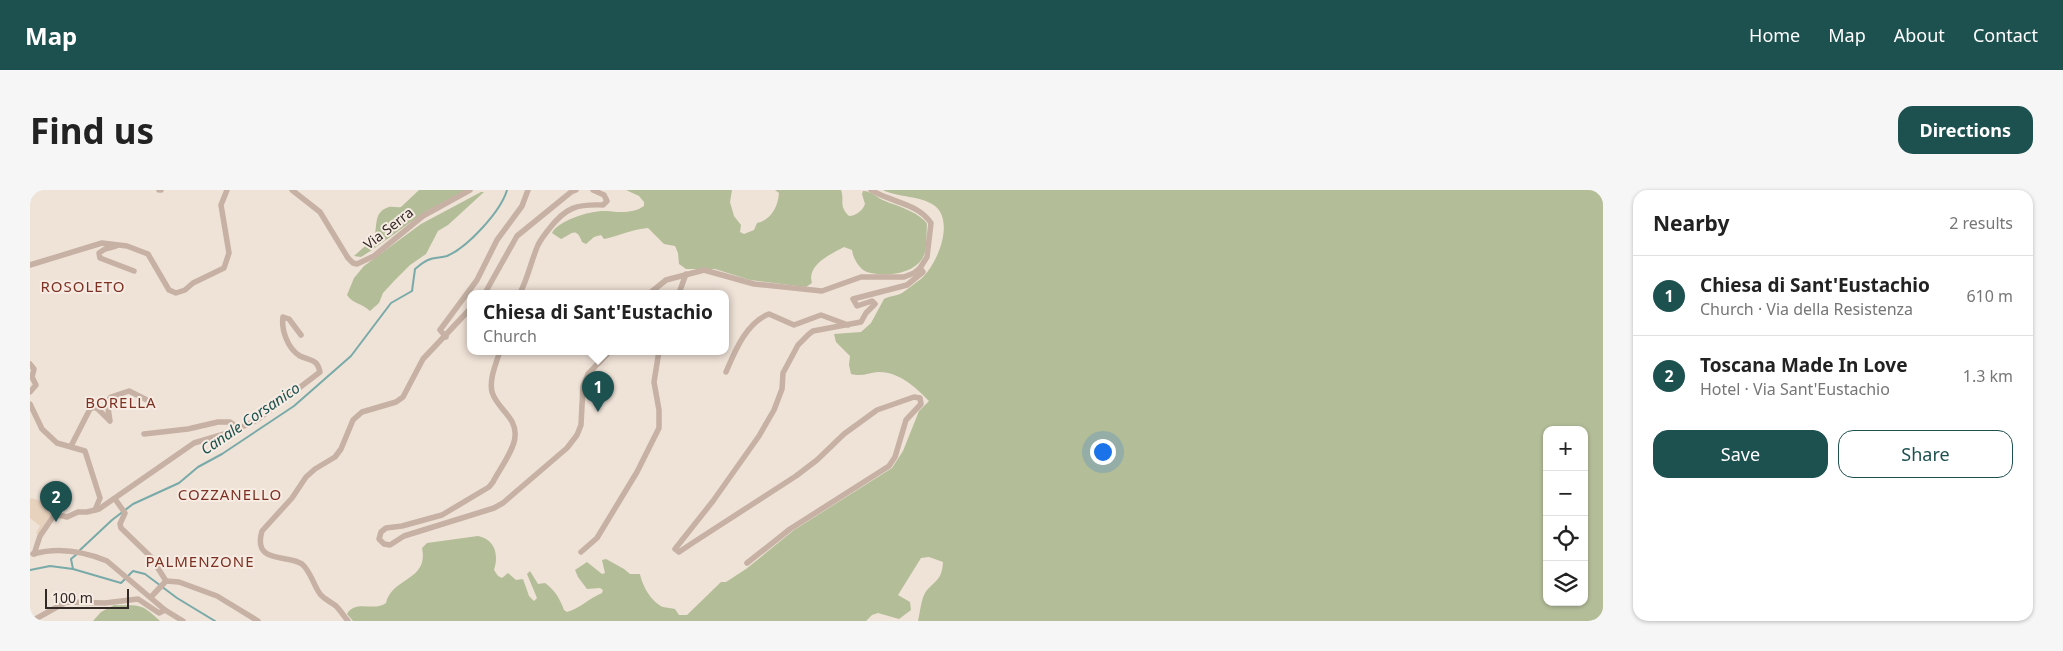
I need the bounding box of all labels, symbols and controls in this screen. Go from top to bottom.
text: Map [25,19,77,52]
text: Home [1749,23,1800,47]
text: Map [1828,23,1866,47]
text: About [1894,23,1945,47]
text: Contact [1973,23,2038,47]
button: Directions [1898,106,2033,154]
text: Find us [30,107,154,154]
street label: Via Serra [359,203,417,253]
text: Nearby [1653,209,1729,237]
text: 2 results [1949,212,2013,234]
text: Chiesa di Sant'Eustachio [1700,272,1930,298]
district label: ROSOLETO [41,276,125,296]
text: 1 [1664,285,1674,307]
text: 610 m [1966,285,2013,307]
popup [467,290,729,355]
text: Church · Via della Resistenza [1700,298,1913,320]
text: Chiesa di Sant'Eustachio [483,299,713,325]
text: Church [483,325,537,347]
text: Toscana Made In Love [1700,352,1907,378]
text: 2 [1664,365,1674,387]
text: 1.3 km [1963,365,2013,387]
pin: 1 [582,371,614,412]
water label: Canale Corsanico [196,377,304,459]
text: Hotel · Via Sant'Eustachio [1700,378,1890,400]
district label: BORELLA [85,392,157,412]
map controls [1543,426,1588,606]
button: + [1543,426,1588,471]
button: Save [1653,430,1828,478]
button: Share [1838,430,2013,478]
your location [1090,439,1116,465]
button: − [1543,471,1588,516]
pin: 2 [40,481,72,522]
district label: COZZANELLO [178,484,282,504]
button: locate [1543,516,1588,561]
district label: PALMENZONE [145,551,255,571]
button: layers [1543,561,1588,606]
scale bar [45,586,129,609]
text: 100 m [52,588,93,607]

